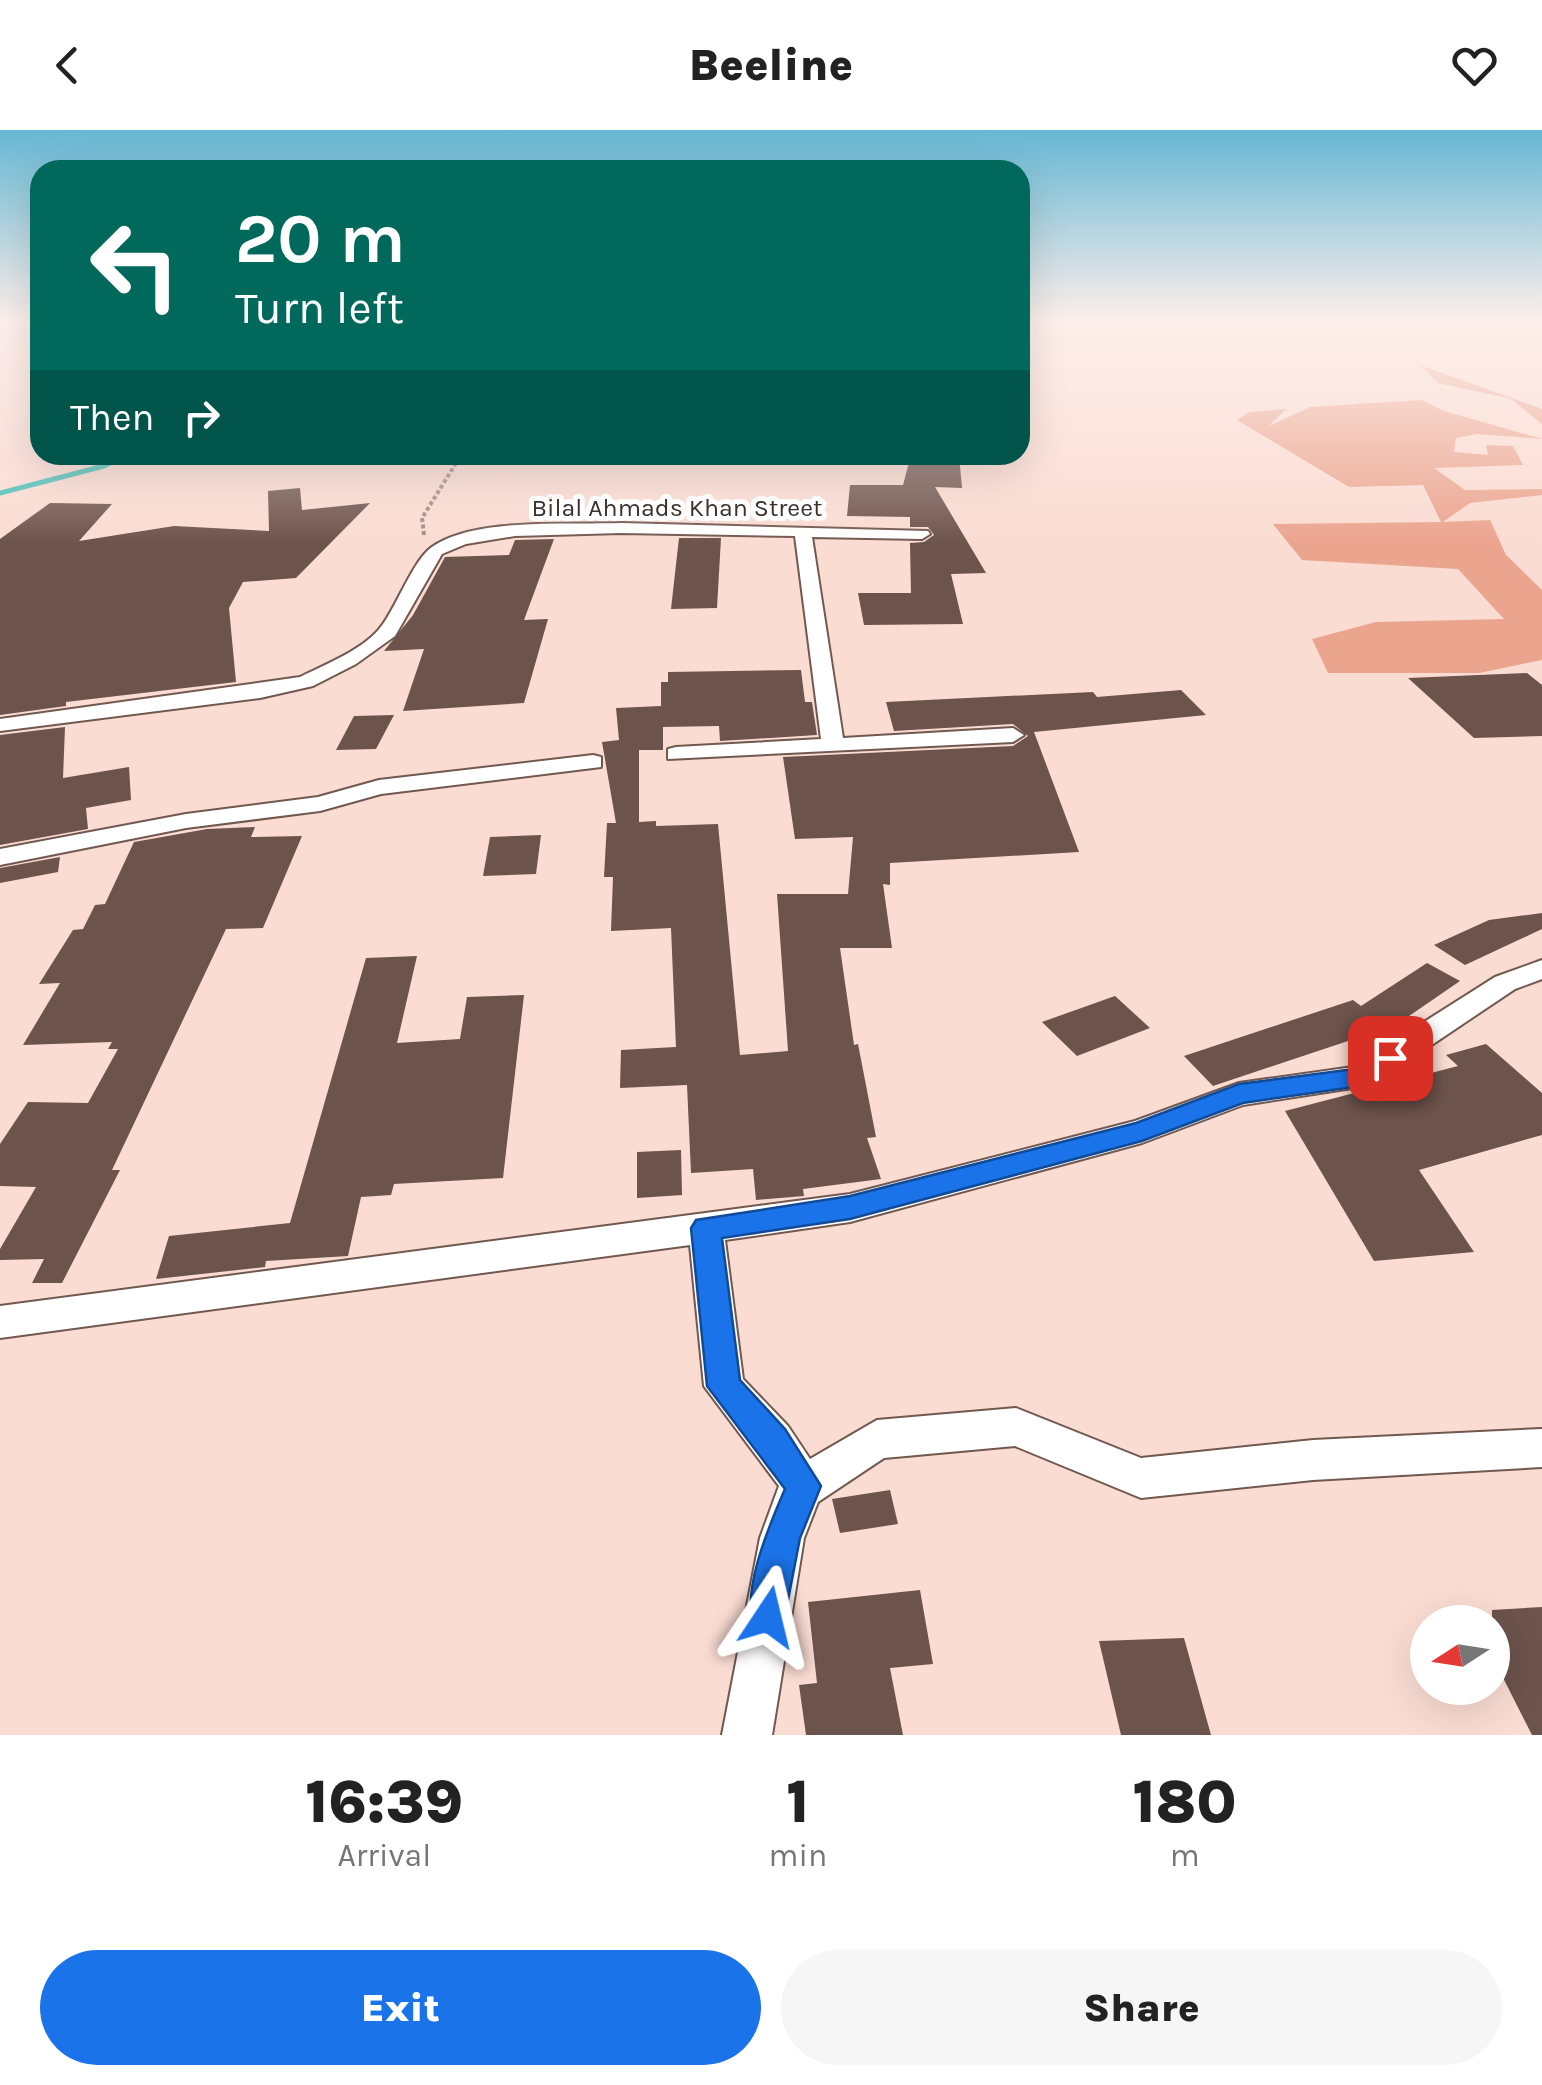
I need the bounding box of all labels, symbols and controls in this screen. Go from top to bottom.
icon: back [40,38,95,93]
icon: heart [1447,38,1502,93]
text: Beeline [689,39,853,91]
text: 20 m [235,198,406,280]
icon: left [70,200,200,330]
text: Turn left [235,282,404,334]
icon: right [174,390,229,445]
text: Then [70,395,154,440]
street label: Bilal Ahmads Khan Street [532,493,822,522]
pin [1348,1016,1433,1101]
icon: arrive [1363,1031,1418,1086]
position arrow [716,1565,820,1669]
north arrow [1410,1605,1510,1705]
map controls [1410,1605,1510,1705]
text: 16:39 [305,1767,463,1837]
text: 1 [786,1767,809,1837]
text: 180 [1133,1767,1237,1837]
text: Arrival [337,1837,431,1874]
text: min [768,1837,827,1874]
text: m [1170,1837,1200,1874]
button: Exit [40,1950,761,2065]
button: Share [781,1950,1502,2065]

